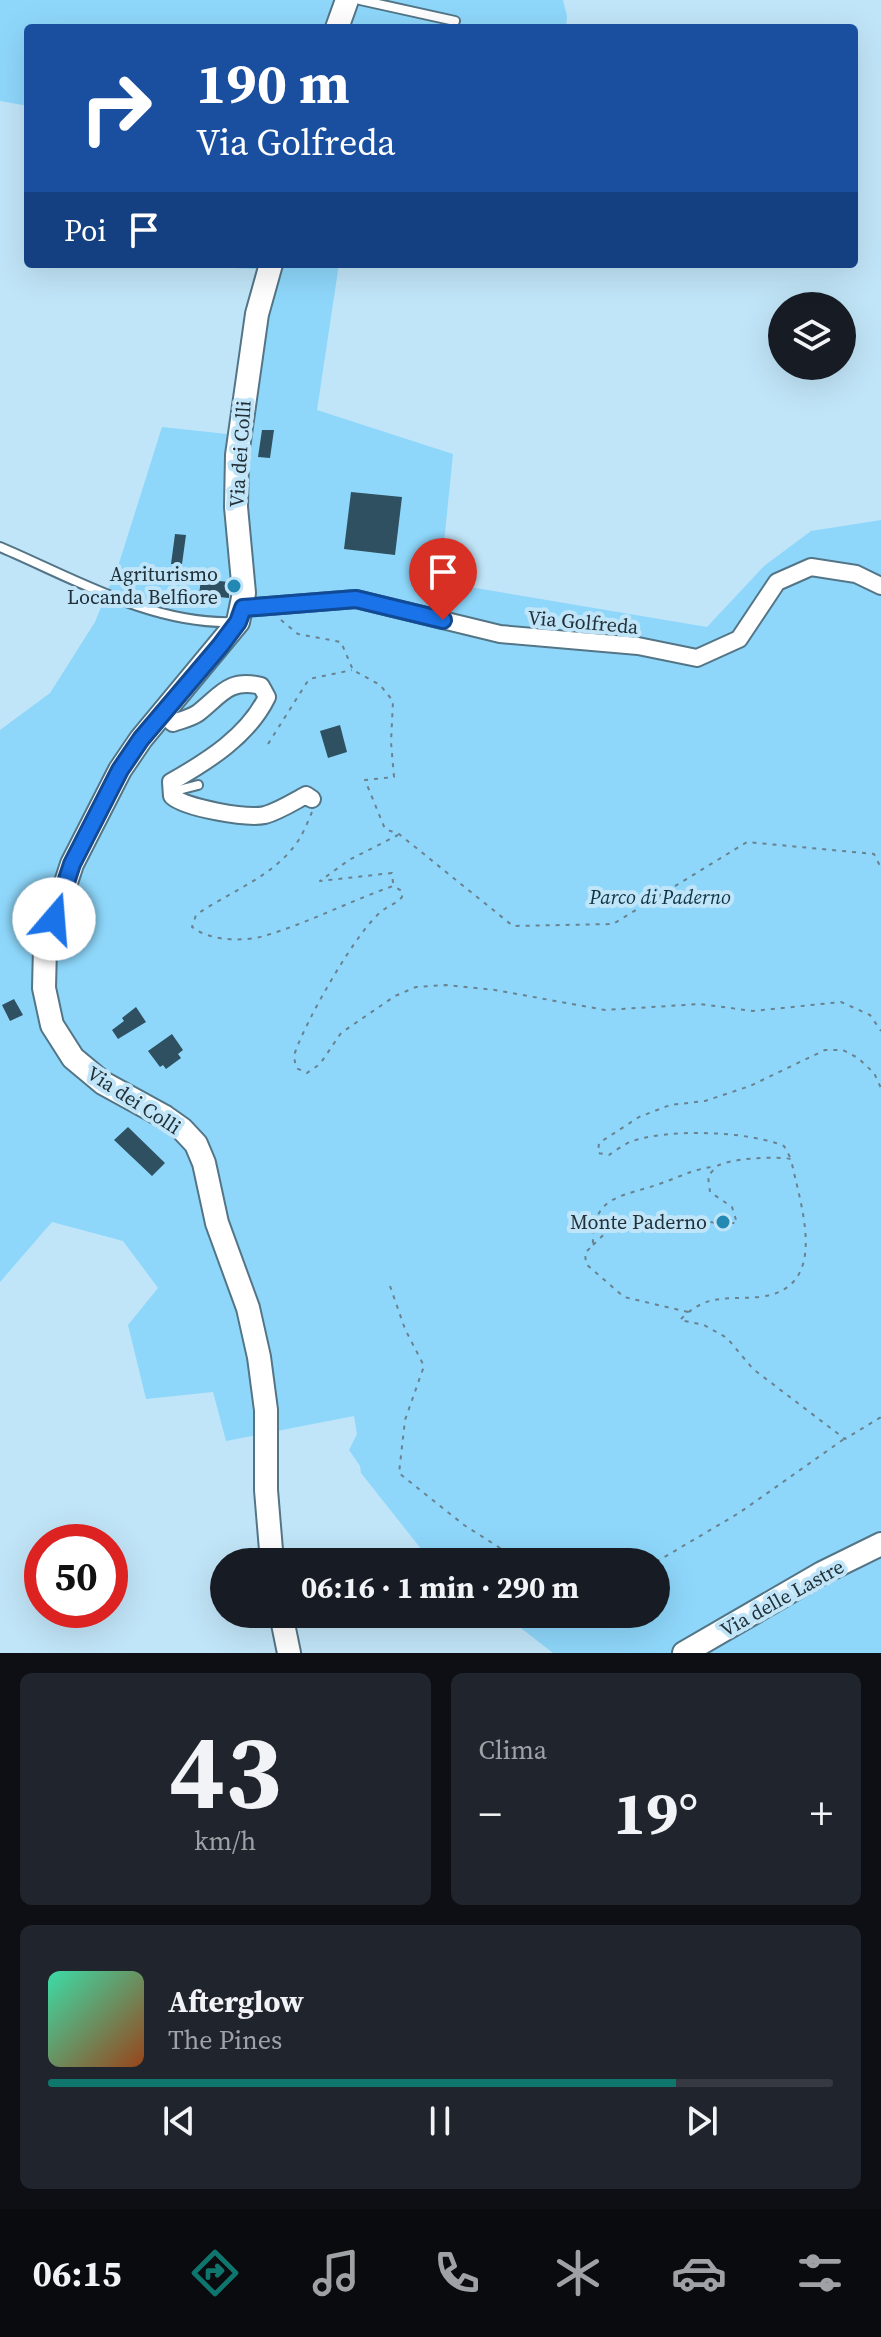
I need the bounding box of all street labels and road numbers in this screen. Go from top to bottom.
street label: Via dei Colli [222,400,258,508]
street label: Via Golfreda [527,603,640,641]
street label: Via dei Colli [81,1059,187,1141]
street label: Via delle Lastre [715,1552,849,1644]

